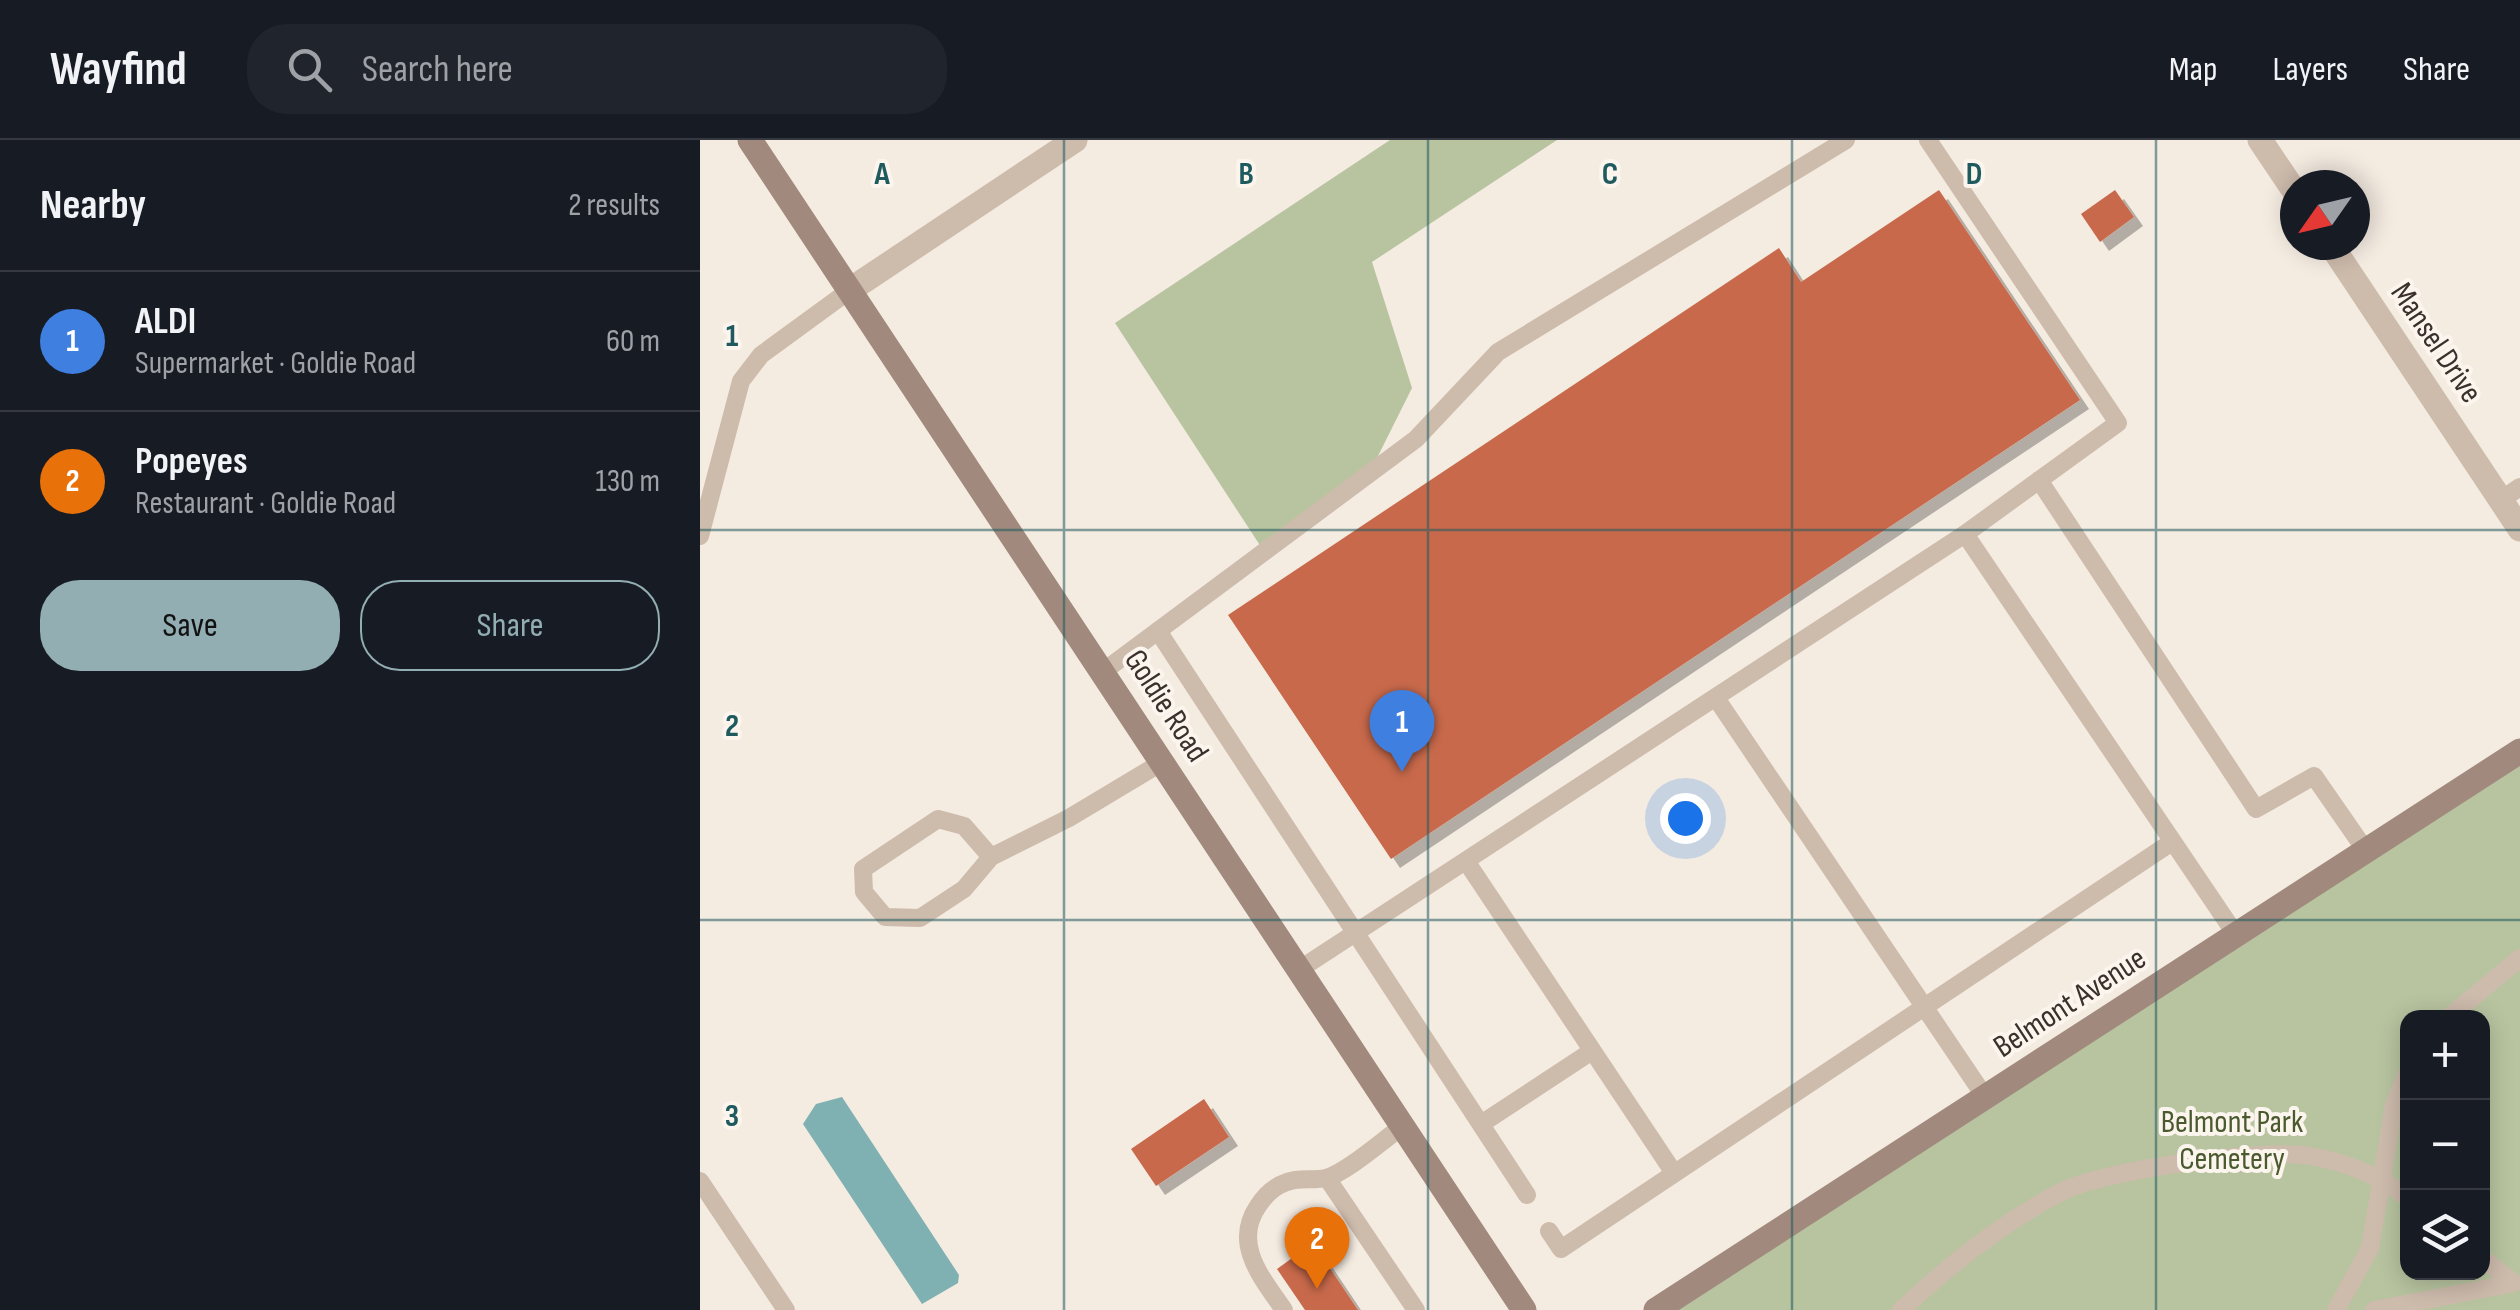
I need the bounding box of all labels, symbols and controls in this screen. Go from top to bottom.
search box [247,24,947,114]
text: Wayfind [50,41,187,98]
icon: search [282,42,337,97]
text: Search here [362,47,513,92]
text: Map [2169,48,2217,91]
text: Layers [2272,48,2348,91]
text: Share [2403,48,2470,91]
text: A [873,155,890,194]
text: B [1238,155,1254,194]
text: C [1602,155,1618,194]
text: D [1966,155,1982,194]
north arrow [2280,170,2370,260]
text: Nearby [40,180,146,231]
text: 2 results [568,186,660,225]
street label: Mansel Drive [2382,276,2490,410]
text: ALDI [135,299,196,344]
text: 1 [726,317,739,356]
text: 1 [66,322,79,361]
text: 60 m [606,322,660,361]
text: Supermarket · Goldie Road [135,344,416,383]
text: Popeyes [135,439,247,484]
text: 2 [65,462,80,501]
text: 130 m [595,462,660,501]
text: Restaurant · Goldie Road [135,484,396,523]
button: Save [40,580,340,671]
button: Share [360,580,660,671]
street label: Goldie Road [1115,643,1217,769]
pin: 1 [1370,690,1434,772]
text: 2 [725,707,739,746]
your location [1660,793,1711,844]
street label: Belmont Avenue [1986,939,2154,1067]
map controls [2400,1010,2490,1280]
button: + [2400,1010,2490,1100]
text: 3 [725,1097,739,1136]
button: − [2400,1100,2490,1190]
park label: Belmont Park Cemetery [2161,1103,2303,1179]
button: layers [2400,1190,2490,1280]
pin: 2 [1284,1206,1350,1289]

